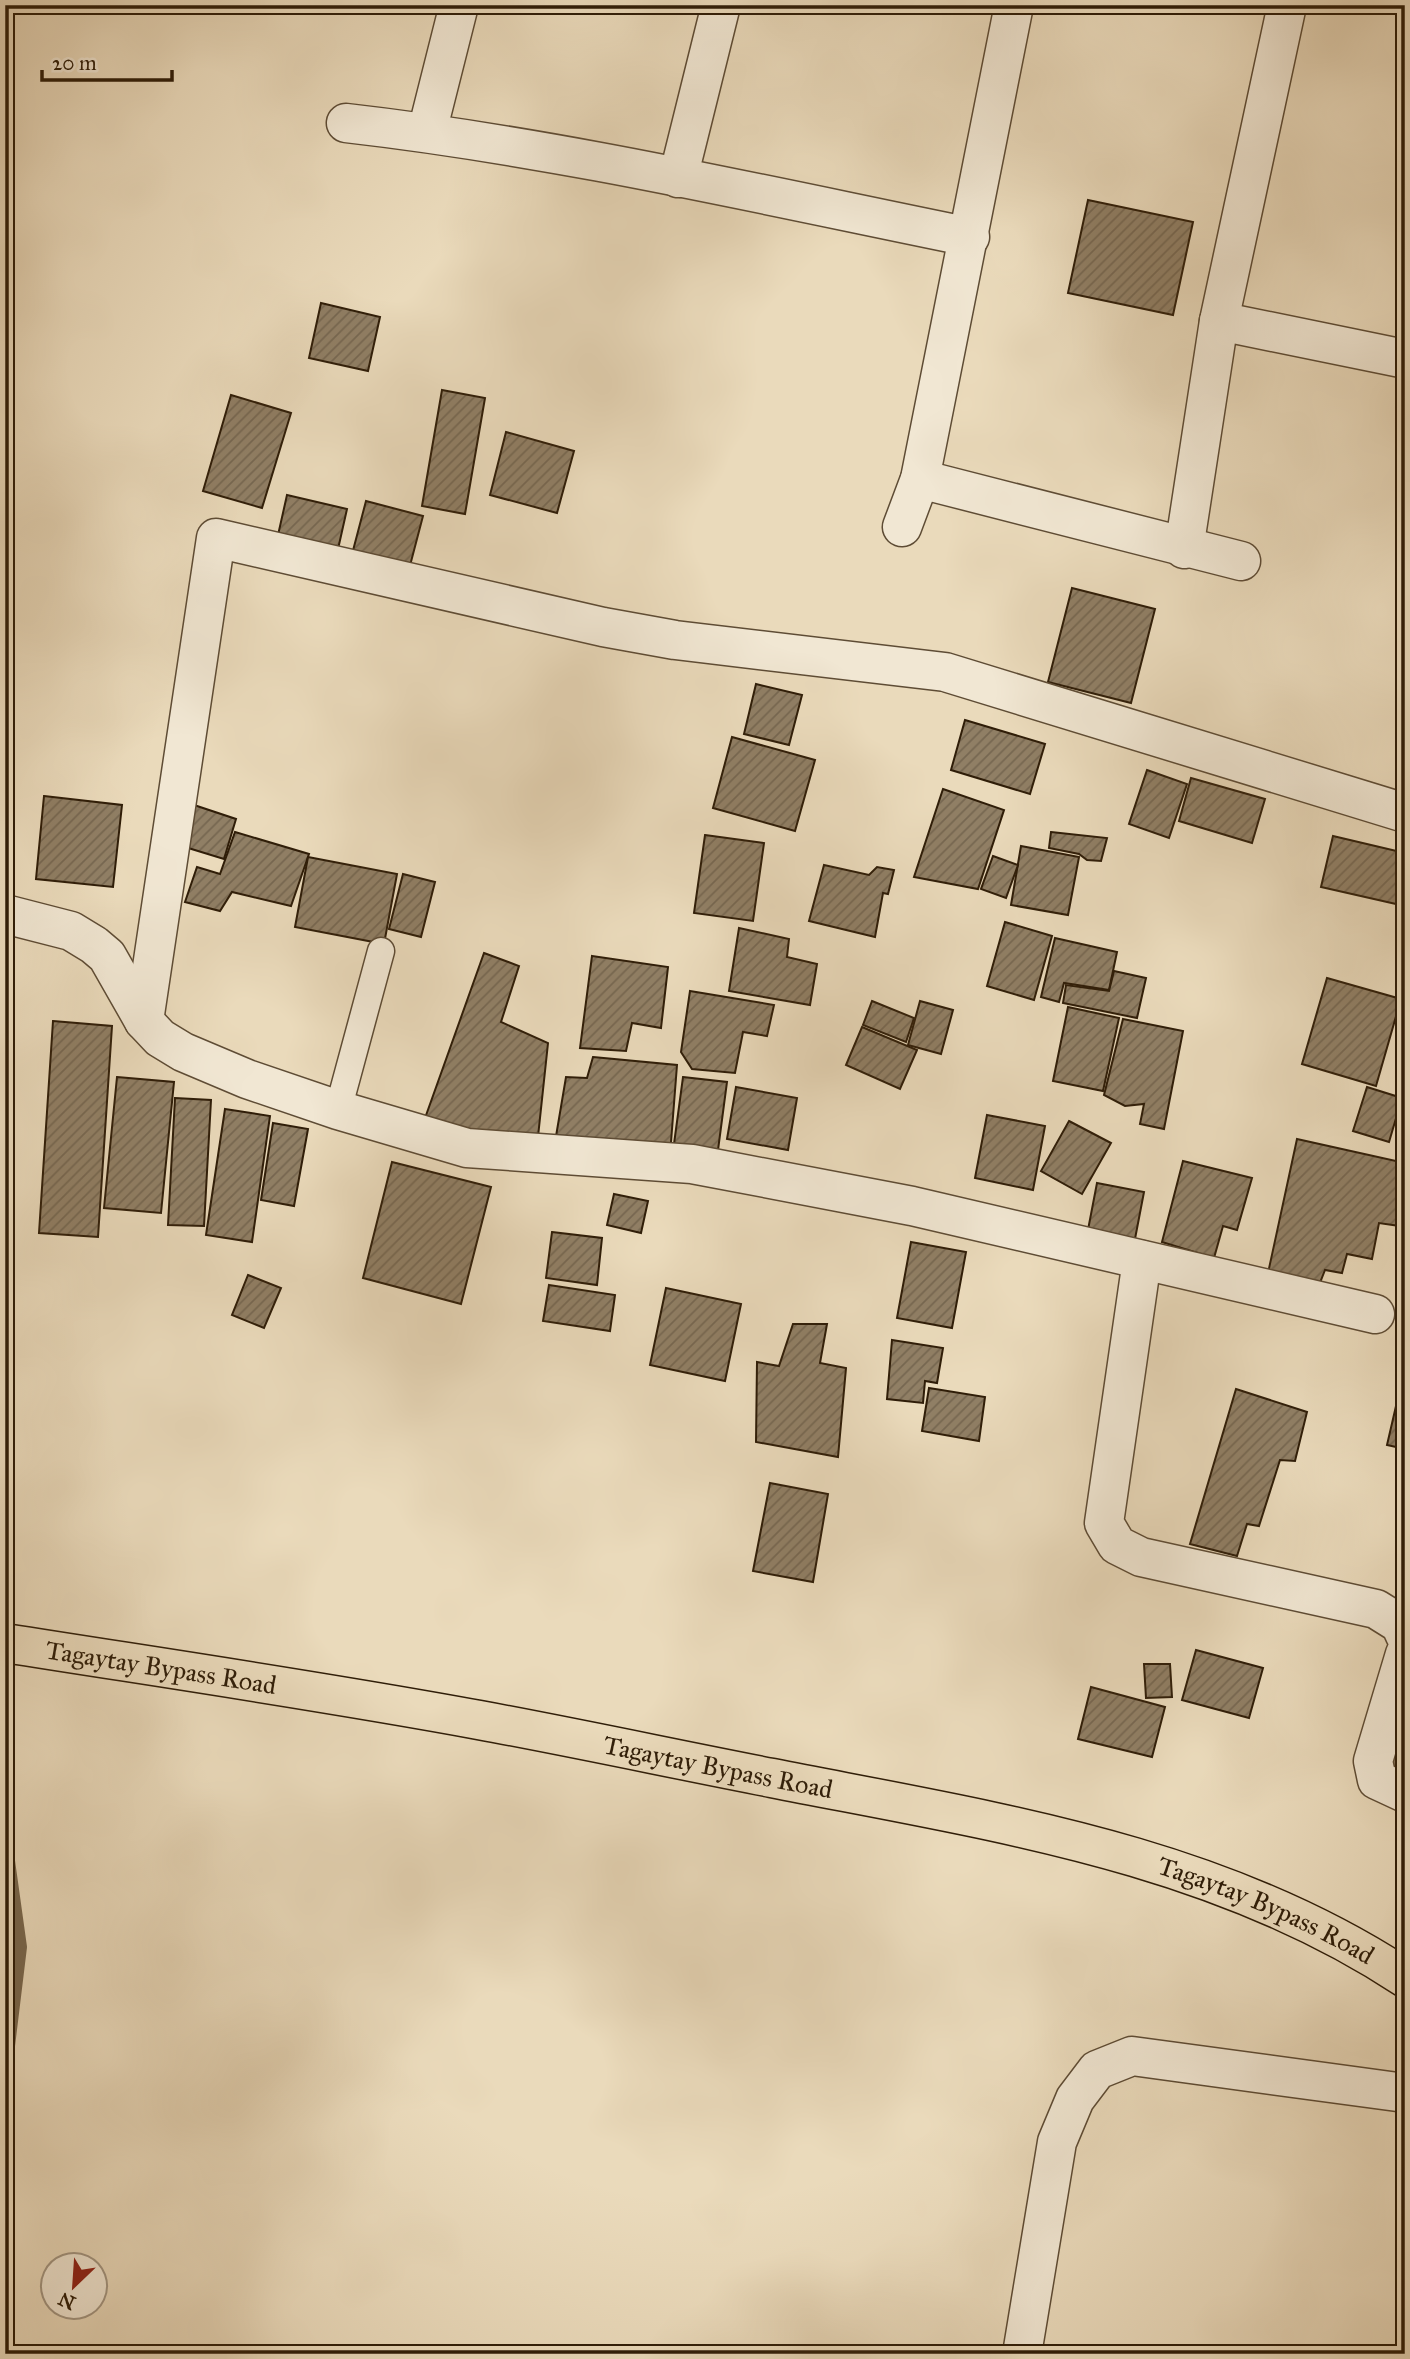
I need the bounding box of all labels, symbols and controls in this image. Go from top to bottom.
scale bar [42,38,172,82]
text: 20 m [52,50,97,76]
street label: Tagaytay Bypass Road [43,1634,279,1701]
street label: Tagaytay Bypass Road [601,1729,835,1805]
street label: Tagaytay Bypass Road [1154,1849,1380,1971]
north arrow [38,2250,108,2320]
text: N [55,2287,79,2315]

